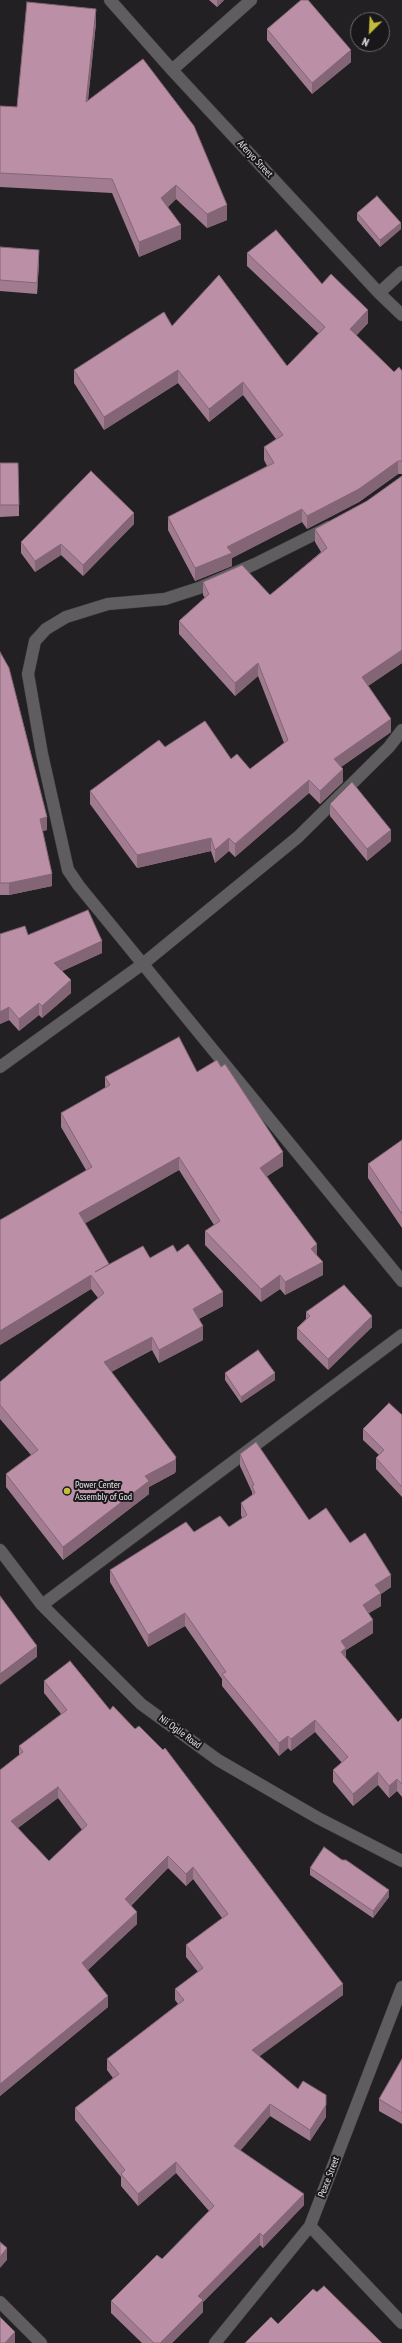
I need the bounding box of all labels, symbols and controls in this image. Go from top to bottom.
north arrow [350,12,390,52]
text: N [360,34,371,50]
street label: Afenyo Street [235,138,275,180]
place label: Power Center Assembly of God [75,1479,132,1502]
marker: Power Center Assembly of God [62,1486,72,1496]
street label: Nii Oglie Road [156,1713,204,1751]
street label: Peace Street [316,2155,342,2199]

